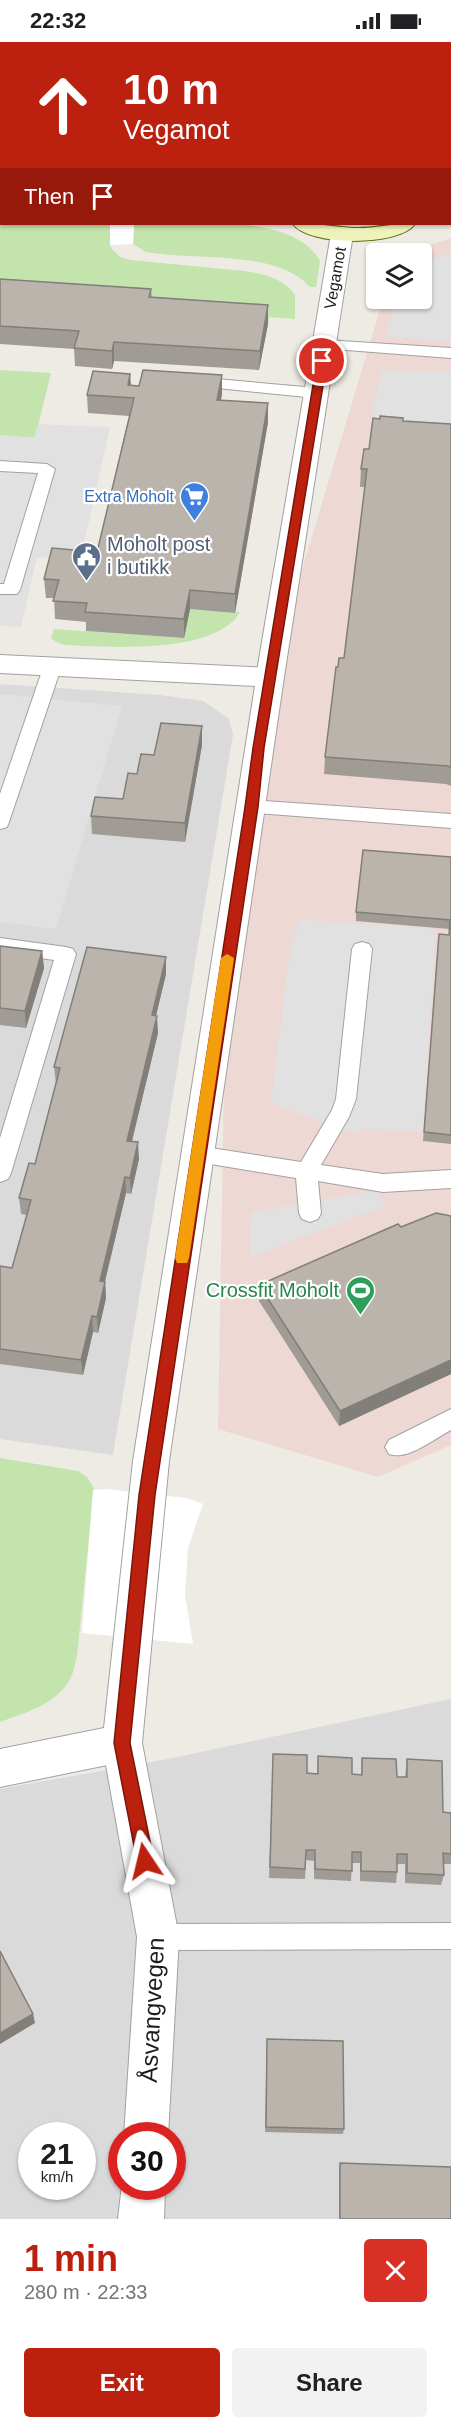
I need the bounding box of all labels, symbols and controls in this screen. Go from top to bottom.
text: 22:32 [30,8,86,33]
icon: ahead [24,66,102,144]
text: 10 m [123,66,219,113]
text: Vegamot [123,115,230,145]
icon: arrive [86,180,119,213]
text: Then [24,184,74,209]
map controls [366,243,432,309]
button: layers [366,243,432,309]
street label: Vegamot [321,245,349,311]
pin [296,335,347,386]
icon: arrive [305,344,338,377]
supermarket icon: Extra Moholt [179,480,211,522]
place label: Extra Moholt [84,488,175,505]
place label: Moholt post i butikk [107,533,211,578]
public building icon: Moholt post i butikk [70,540,102,582]
sports icon: Crossfit Moholt [344,1274,376,1316]
place label: Crossfit Moholt [206,1279,339,1301]
position arrow [113,1829,177,1893]
street label: Åsvangvegen [135,1937,169,2083]
speed limit sign: 30 [108,2122,186,2200]
text: 21 [40,2137,74,2170]
text: km/h [41,2168,73,2185]
text: 1 min [24,2238,118,2279]
button: close [364,2239,427,2302]
text: 280 m · 22:33 [24,2281,147,2303]
button: Exit [24,2348,220,2417]
button: Share [232,2348,427,2417]

